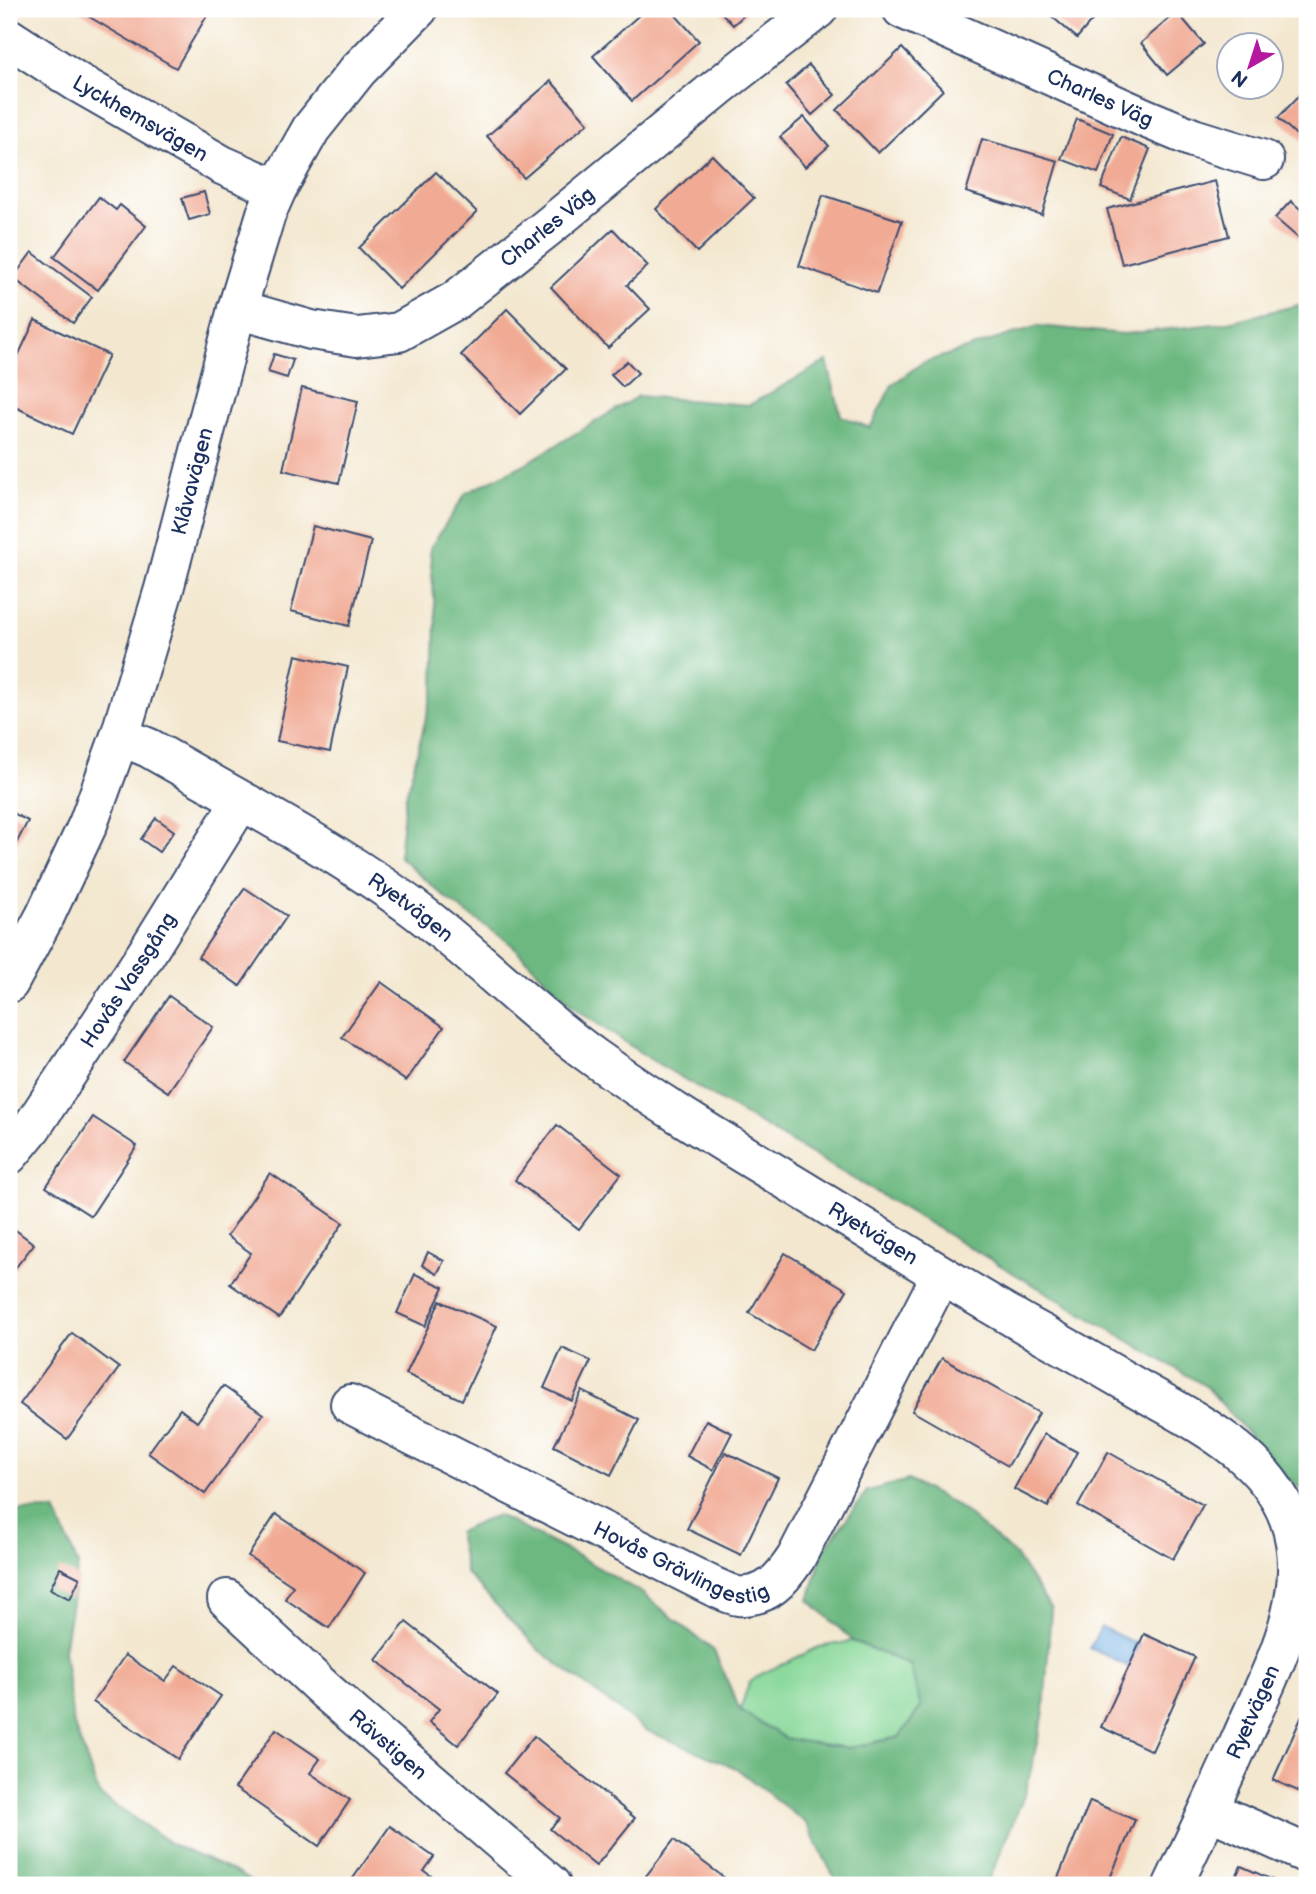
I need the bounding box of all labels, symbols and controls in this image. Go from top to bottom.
north arrow [1214,32,1284,102]
street label: Charles Väg [1043,64,1157,133]
text: N [1227,65,1253,91]
street label: Lyckhemsvägen [68,70,212,167]
street label: Charles Väg [496,182,600,273]
street label: Klåvavägen [167,425,219,538]
street label: Ryetvägen [363,868,458,948]
street label: Hovås Vassgång [76,908,182,1053]
street label: Ryetvägen [823,1197,922,1271]
street label: Hovås Grävlingestig [589,1516,773,1609]
street label: Ryetvägen [1222,1661,1285,1763]
street label: Rävstigen [343,1704,432,1785]

